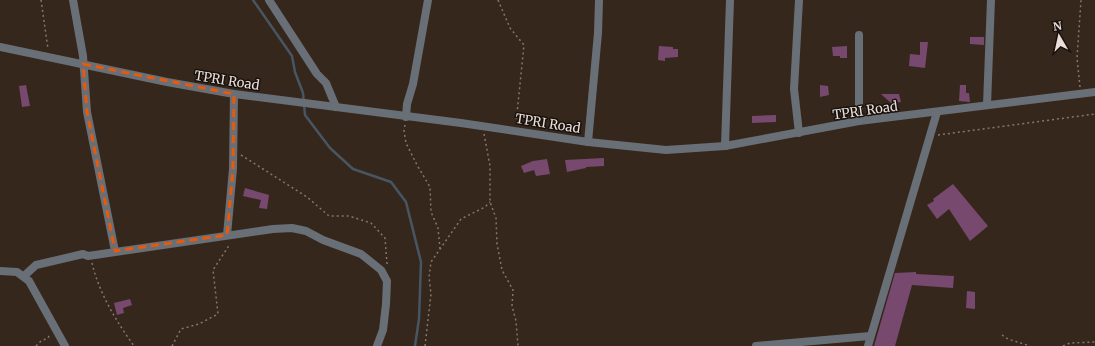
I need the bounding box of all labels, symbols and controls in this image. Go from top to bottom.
north arrow [1039,16,1079,56]
text: N [1052,18,1063,34]
street label: TPRI Road [193,67,261,94]
street label: TPRI Road [831,97,899,123]
street label: TPRI Road [514,110,582,137]

